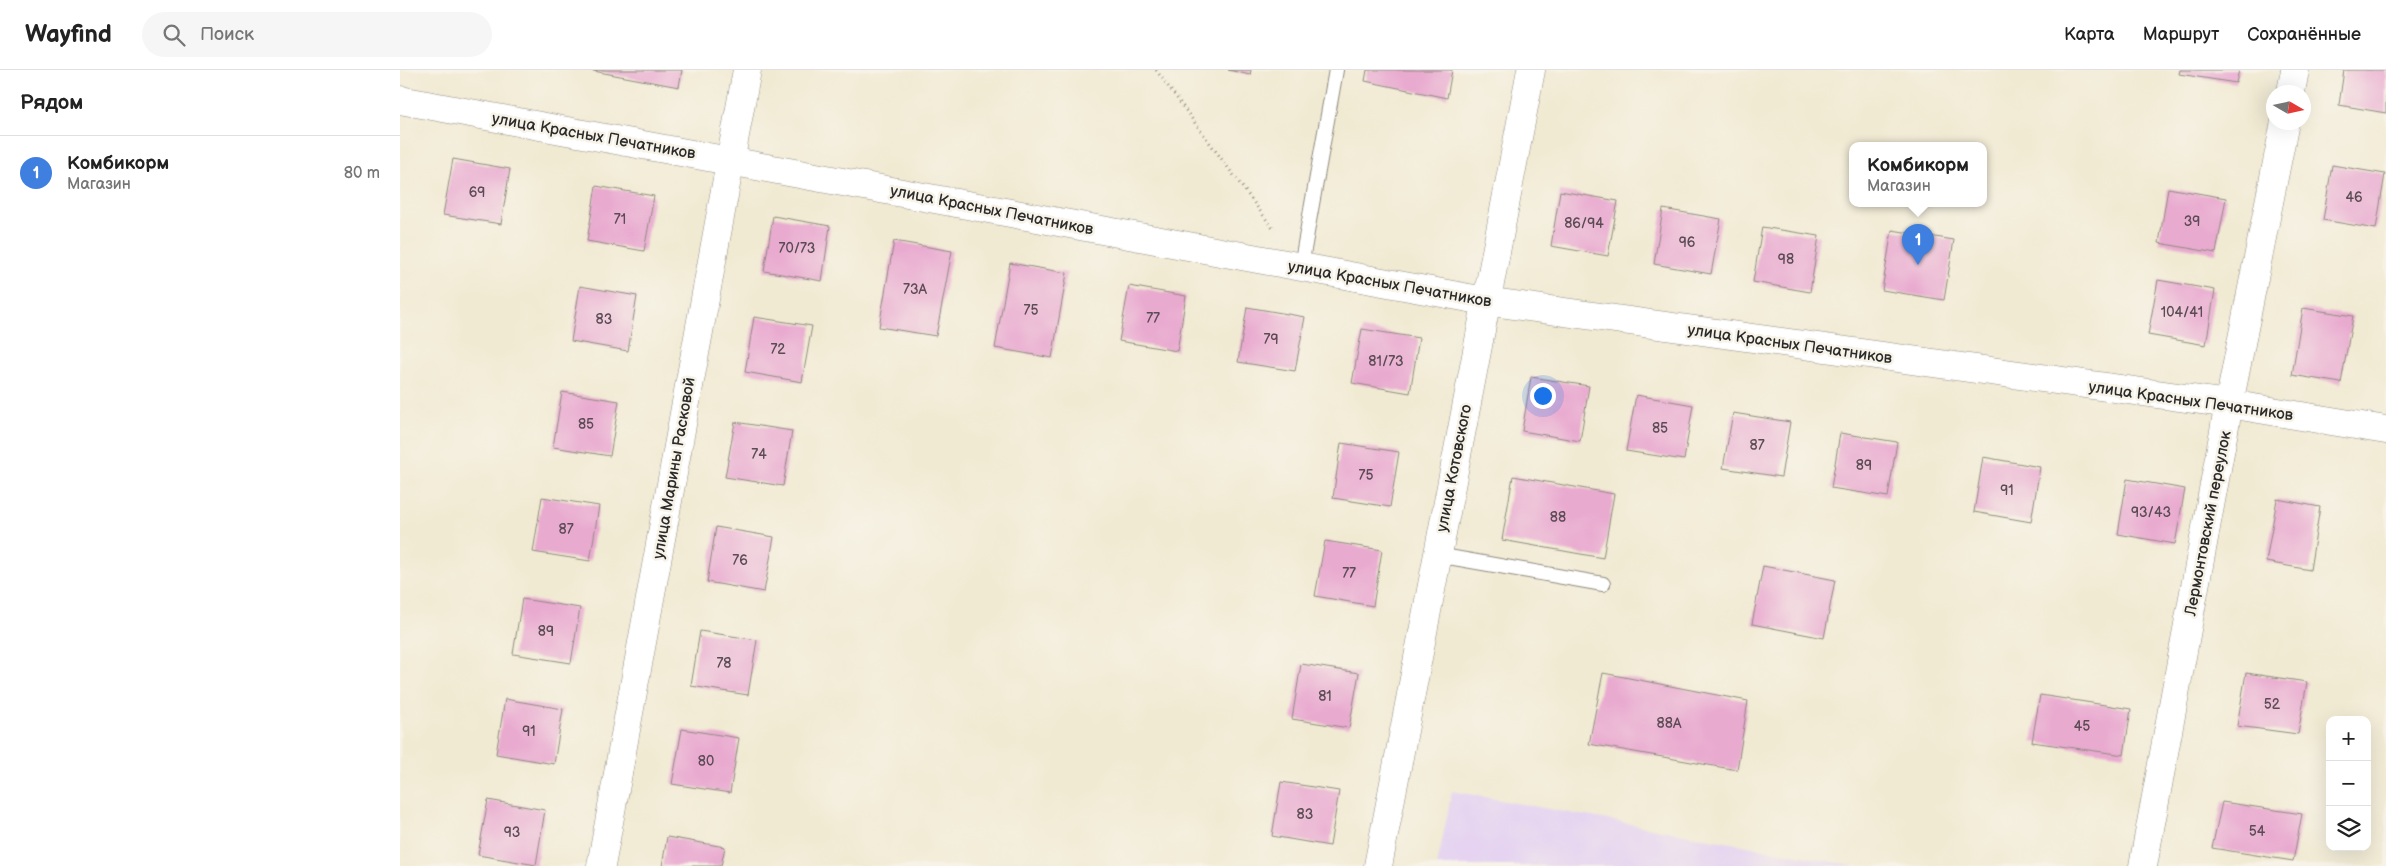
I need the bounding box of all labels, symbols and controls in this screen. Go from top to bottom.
search box [142,12,492,57]
text: Wayfind [25,20,112,49]
icon: search [160,21,188,49]
text: Поиск [200,23,254,46]
text: Карта [2064,24,2115,45]
text: Маршрут [2143,24,2219,45]
text: Сохранённые [2247,24,2361,45]
north arrow [2266,85,2311,130]
text: Рядом [20,90,83,115]
street label: улица Красных Печатников [490,109,698,164]
popup [1849,142,1987,207]
text: Комбикорм [67,152,169,175]
text: Комбикорм [1867,154,1969,177]
text: 1 [33,164,39,183]
text: 80 m [344,164,380,183]
text: Магазин [67,175,131,194]
text: Магазин [1867,177,1931,196]
street label: улица Красных Печатников [889,181,1095,240]
house number: 69 [469,184,485,201]
house number: 46 [2345,189,2363,206]
house number: 71 [614,211,626,228]
house number: 39 [2184,213,2200,230]
house number: 86/94 [1564,215,1604,232]
pin: 1 [1902,224,1934,265]
house number: 96 [1679,234,1696,251]
house number: 70/73 [779,240,815,257]
house number: 98 [1778,251,1794,268]
street label: улица Красных Печатников [1286,257,1494,312]
house number: 73А [903,281,927,298]
house number: 75 [1024,302,1038,319]
house number: 104/41 [2161,304,2203,321]
house number: 77 [1146,310,1160,327]
house number: 83 [596,311,612,328]
street label: улица Красных Печатников [1686,321,1894,368]
house number: 79 [1264,331,1278,348]
house number: 72 [770,341,786,358]
house number: 81/73 [1368,353,1404,370]
street label: улица Марины Расковой [649,376,700,561]
street label: улица Красных Печатников [2087,378,2295,425]
your location [1530,383,1556,409]
street label: улица Котовского [1433,403,1476,534]
house number: 85 [578,416,594,433]
house number: 85 [1652,420,1668,437]
street label: Лермонтовский переулок [2181,429,2236,618]
house number: 87 [1749,437,1765,454]
house number: 74 [751,446,767,463]
house number: 89 [1856,457,1872,474]
house number: 75 [1359,467,1373,484]
house number: 91 [2000,482,2014,499]
house number: 93/43 [2131,504,2171,521]
house number: 88 [1550,509,1566,526]
house number: 87 [558,521,574,538]
house number: 76 [732,552,748,569]
house number: 77 [1342,565,1356,582]
house number: 89 [538,623,554,640]
house number: 78 [716,655,732,672]
house number: 81 [1318,688,1332,705]
house number: 52 [2264,696,2281,713]
house number: 88А [1657,715,1682,732]
map controls [2326,716,2371,851]
button: + [2326,716,2371,761]
house number: 45 [2074,718,2090,735]
house number: 91 [522,723,536,740]
house number: 80 [698,753,714,770]
button: − [2326,761,2371,806]
house number: 83 [1297,806,1313,823]
button: layers [2326,806,2371,851]
house number: 54 [2249,823,2266,840]
house number: 93 [504,824,520,841]

